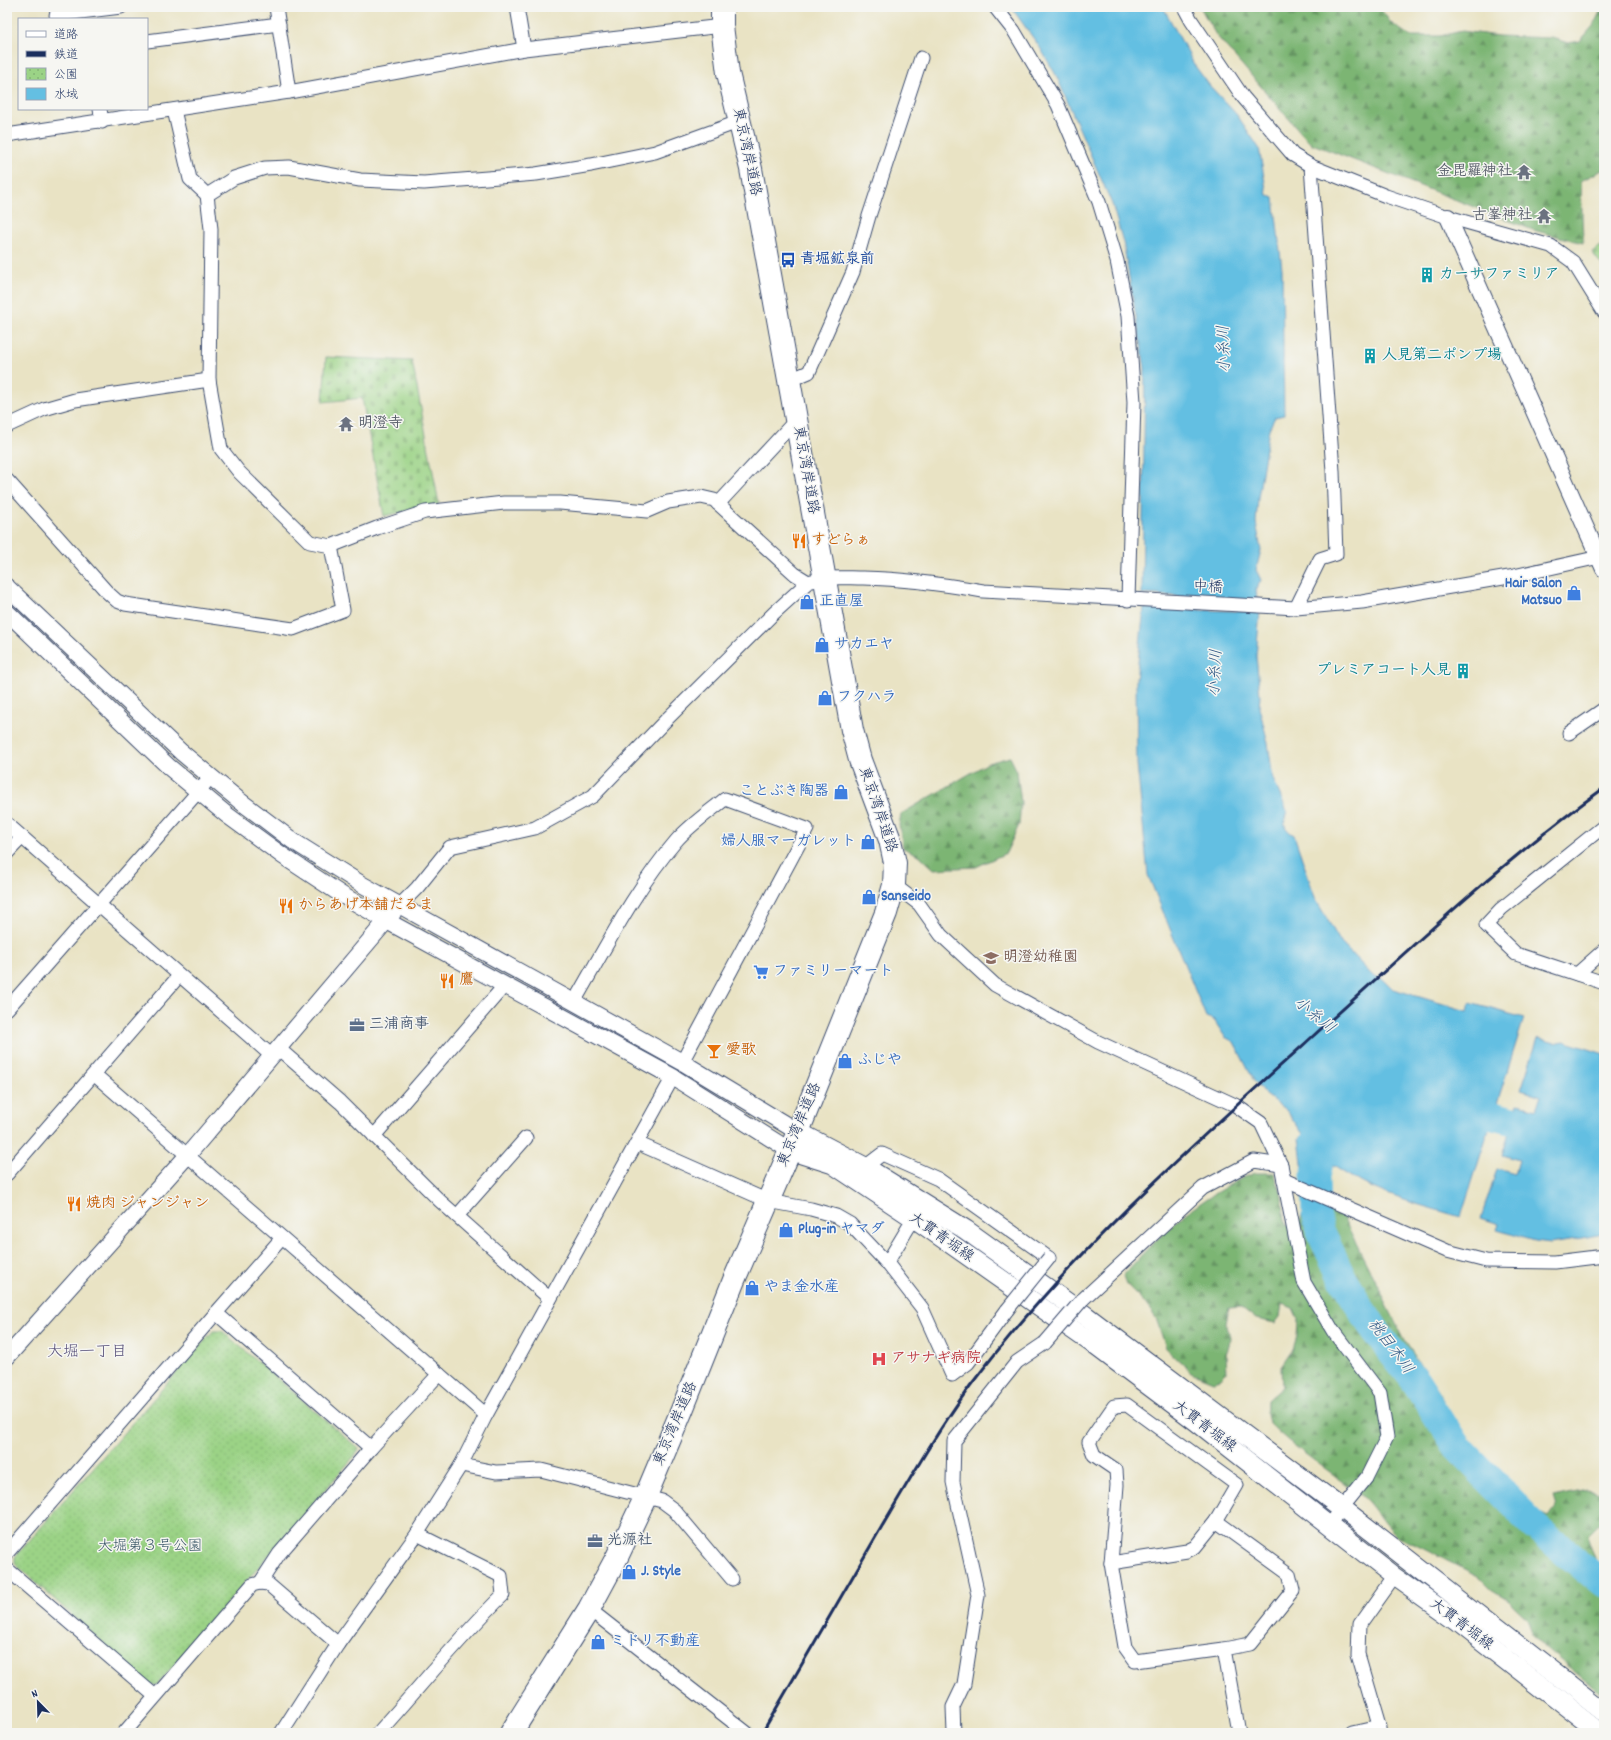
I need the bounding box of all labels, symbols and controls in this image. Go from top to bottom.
legend [18,18,148,110]
text: 道路 [54,27,78,44]
text: 鉄道 [54,47,78,64]
text: 公園 [54,67,78,84]
text: 水域 [54,87,78,104]
street label: 東京湾岸道路 [726,106,766,198]
place label: 金毘羅神社 [1437,161,1512,183]
temple icon: 金毘羅神社 [1515,163,1533,181]
place label: 古峯神社 [1472,205,1532,227]
temple icon: 古峯神社 [1535,207,1553,225]
place label: 青堀鉱泉前 [800,249,875,271]
bus stop icon: 青堀鉱泉前 [779,251,797,269]
place label: カーサファミリア [1439,264,1560,286]
building icon: カーサファミリア [1418,266,1436,284]
water label: 小糸川 [1213,325,1237,373]
place label: 人見第二ポンプ場 [1382,345,1502,367]
building icon: 人見第二ポンプ場 [1361,347,1379,365]
place label: 明澄寺 [358,413,403,435]
temple icon: 明澄寺 [337,415,355,433]
street label: 東京湾岸道路 [786,424,824,516]
place label: すどらぁ [811,530,871,552]
restaurant icon: すどらぁ [790,532,808,550]
place label: Hair Salon Matsuo [1505,573,1562,612]
street label: 中橋 [1192,576,1224,600]
shop icon: Hair Salon Matsuo [1565,584,1583,602]
place label: 正直屋 [819,591,864,613]
shop icon: 正直屋 [798,593,816,611]
place label: サカエヤ [834,634,894,656]
shop icon: サカエヤ [813,636,831,654]
water label: 小糸川 [1203,648,1229,698]
place label: プレミアコート人見 [1316,660,1451,682]
building icon: プレミアコート人見 [1454,662,1472,680]
place label: フクハラ [837,687,896,709]
shop icon: フクハラ [816,689,834,707]
street label: 東京湾岸道路 [852,764,902,856]
place label: ことぶき陶器 [739,781,829,803]
shop icon: ことぶき陶器 [832,783,850,801]
place label: 婦人服マーガレット [721,831,856,853]
shop icon: 婦人服マーガレット [859,833,877,851]
place label: Sanseido [881,886,931,908]
shop icon: Sanseido [860,888,878,906]
place label: からあげ本舗だるま [298,895,434,917]
restaurant icon: からあげ本舗だるま [277,897,295,915]
place label: 明澄幼稚園 [1003,947,1078,969]
school or university icon: 明澄幼稚園 [982,949,1000,967]
place label: ファミリーマート [773,961,894,983]
supermarket icon: ファミリーマート [752,963,770,981]
place label: 鷹 [459,970,474,992]
restaurant icon: 鷹 [438,972,456,990]
water label: 小糸川 [1288,992,1340,1040]
place label: 三浦商事 [369,1014,429,1036]
office icon: 三浦商事 [348,1016,366,1034]
place label: 愛歌 [726,1040,756,1062]
bar icon: 愛歌 [705,1042,723,1060]
place label: ふじや [857,1050,902,1072]
shop icon: ふじや [836,1052,854,1070]
street label: 東京湾岸道路 [772,1079,828,1171]
place label: 焼肉 ジャンジャン [86,1193,209,1215]
restaurant icon: 焼肉 ジャンジャン [65,1195,83,1213]
street label: 大貫青堀線 [904,1207,978,1269]
place label: Plug-in ヤマダ [798,1219,885,1241]
shop icon: Plug-in ヤマダ [777,1221,795,1239]
place label: やま金水産 [764,1277,839,1299]
shop icon: やま金水産 [743,1279,761,1297]
water label: 桃目木川 [1362,1315,1418,1379]
district label: 大堀一丁目 [47,1341,127,1364]
place label: アサナギ病院 [891,1348,981,1370]
hospital icon: アサナギ病院 [870,1350,888,1368]
street label: 東京湾岸道路 [648,1378,704,1470]
street label: 大貫青堀線 [1167,1396,1241,1458]
place label: 光源社 [607,1530,652,1552]
office icon: 光源社 [586,1532,604,1550]
park label: 大堀第３号公園 [97,1536,203,1558]
place label: J. Style [641,1561,681,1583]
shop icon: J. Style [620,1563,638,1581]
street label: 大貫青堀線 [1424,1594,1498,1656]
place label: ミドリ不動産 [610,1631,700,1653]
shop icon: ミドリ不動産 [589,1633,607,1651]
north arrow [18,1682,58,1722]
text: N [29,1686,41,1703]

